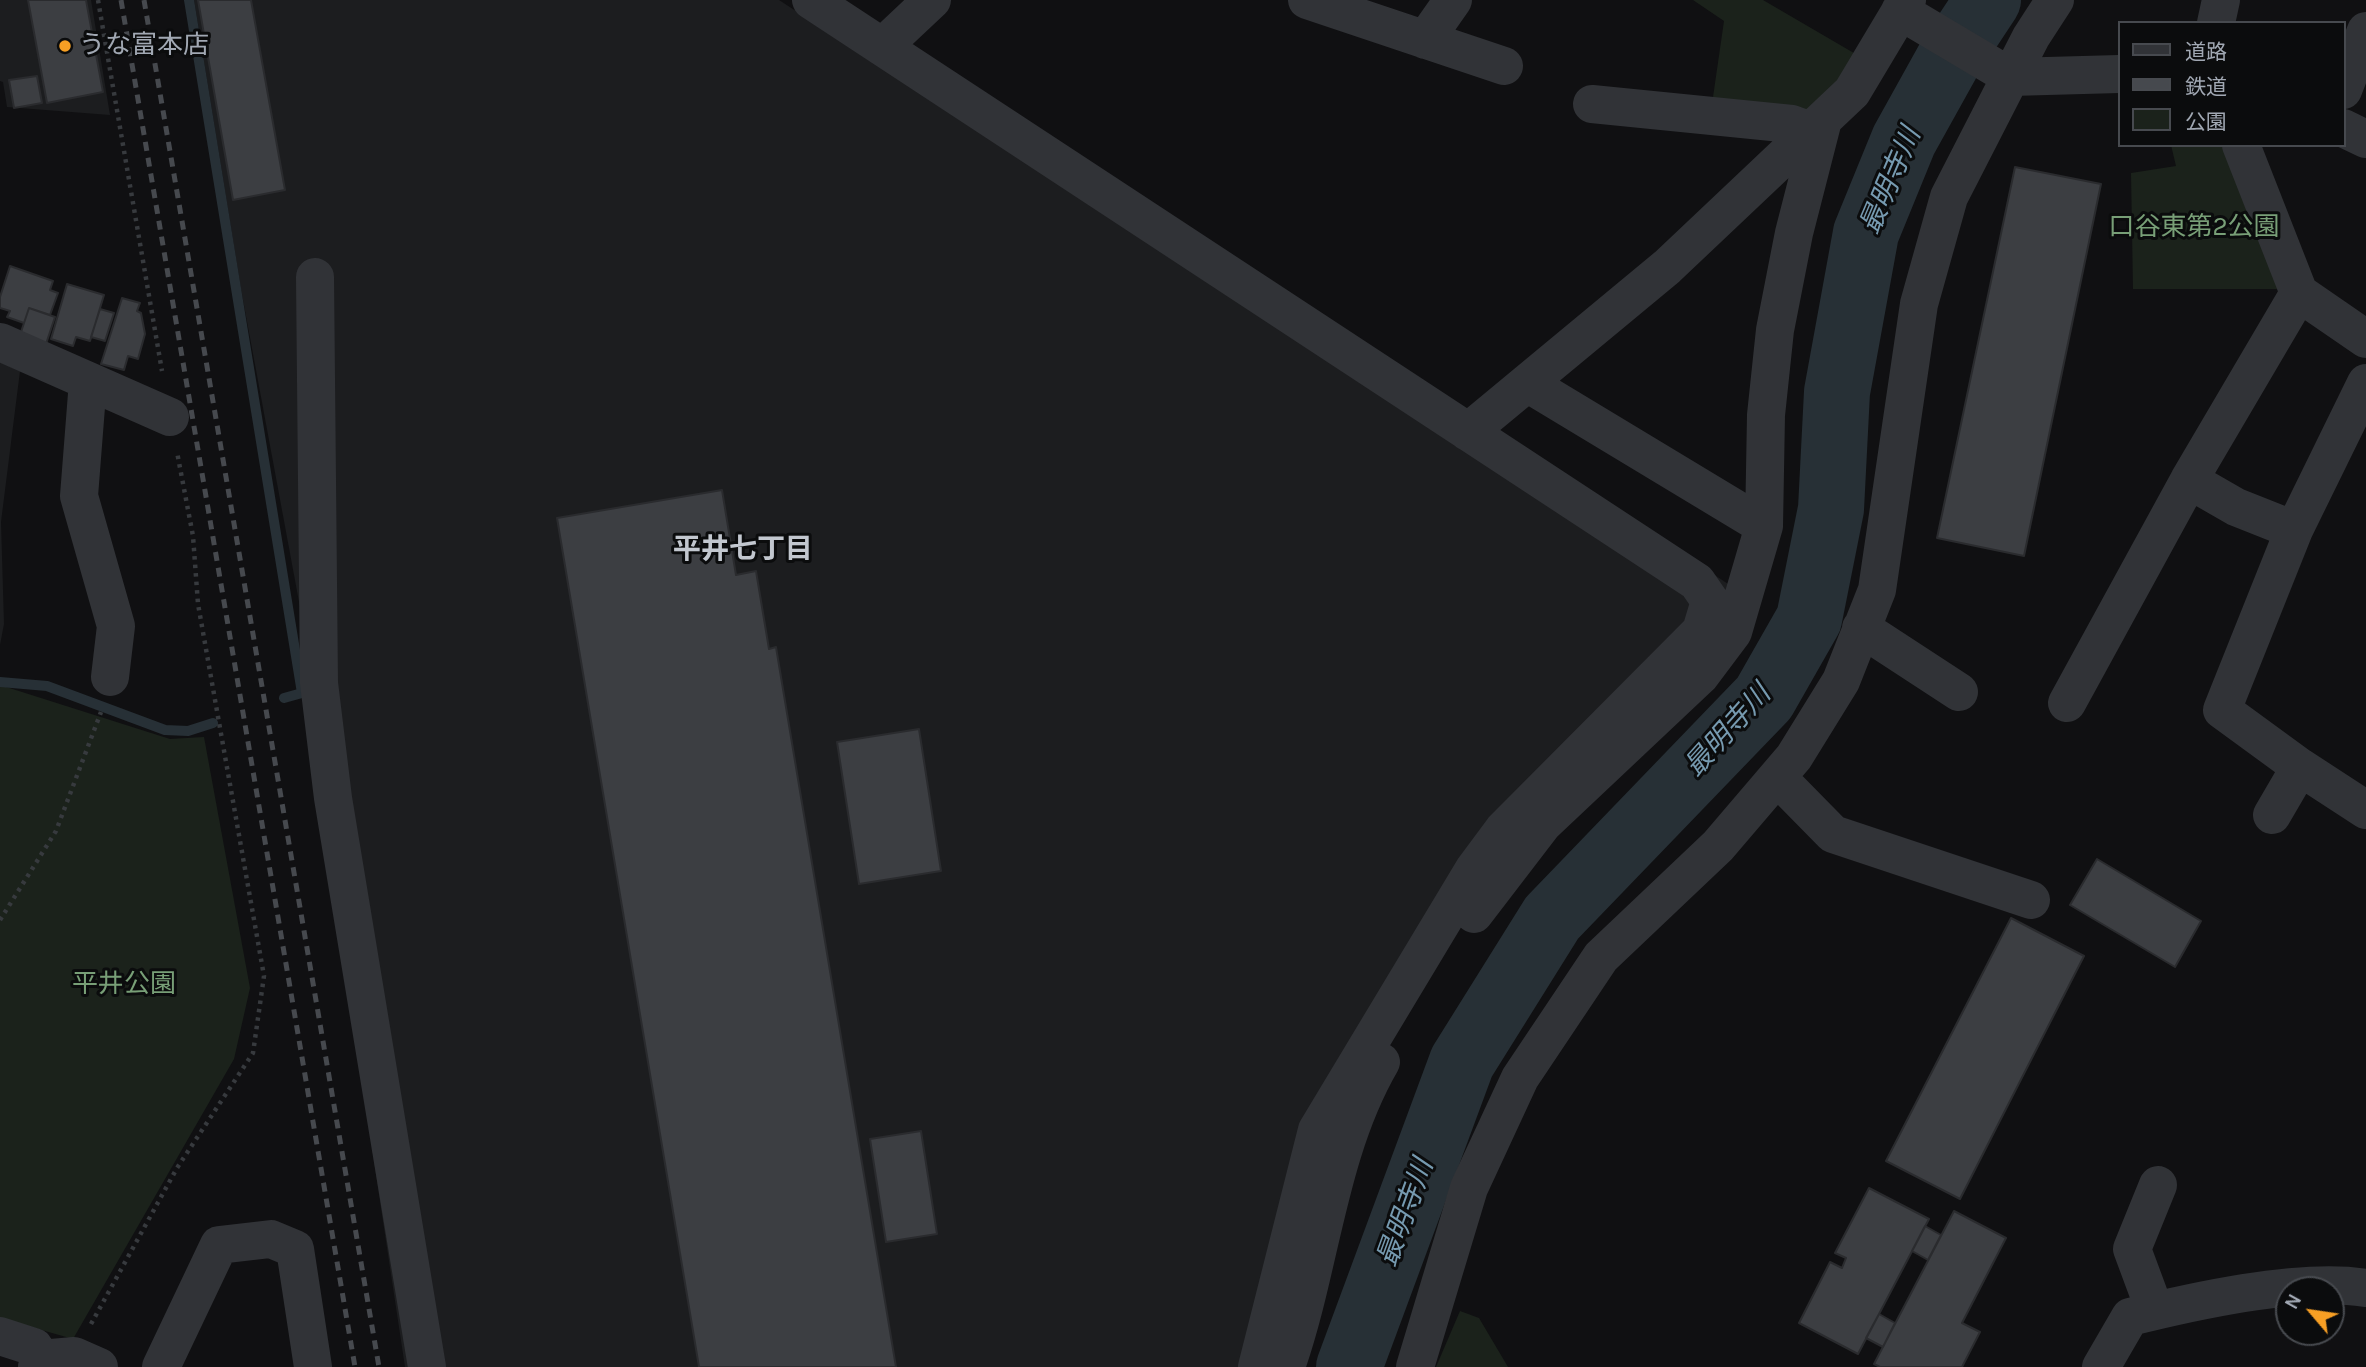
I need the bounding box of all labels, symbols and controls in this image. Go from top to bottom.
legend [2118,21,2345,147]
place label: うな富本店 [79,30,209,62]
marker: うな富本店 [57,38,73,54]
text: 道路 [2185,40,2227,64]
text: 鉄道 [2185,75,2227,99]
text: 公園 [2185,110,2227,134]
water label: 最明寺川 [1854,123,1928,239]
park label: 口谷東第2公園 [2108,212,2280,244]
district label: 平井七丁目 [673,533,813,567]
water label: 最明寺川 [1678,678,1778,784]
park label: 平井公園 [72,969,176,1001]
water label: 最明寺川 [1371,1155,1441,1271]
north arrow [2275,1276,2345,1346]
text: N [2280,1290,2306,1313]

